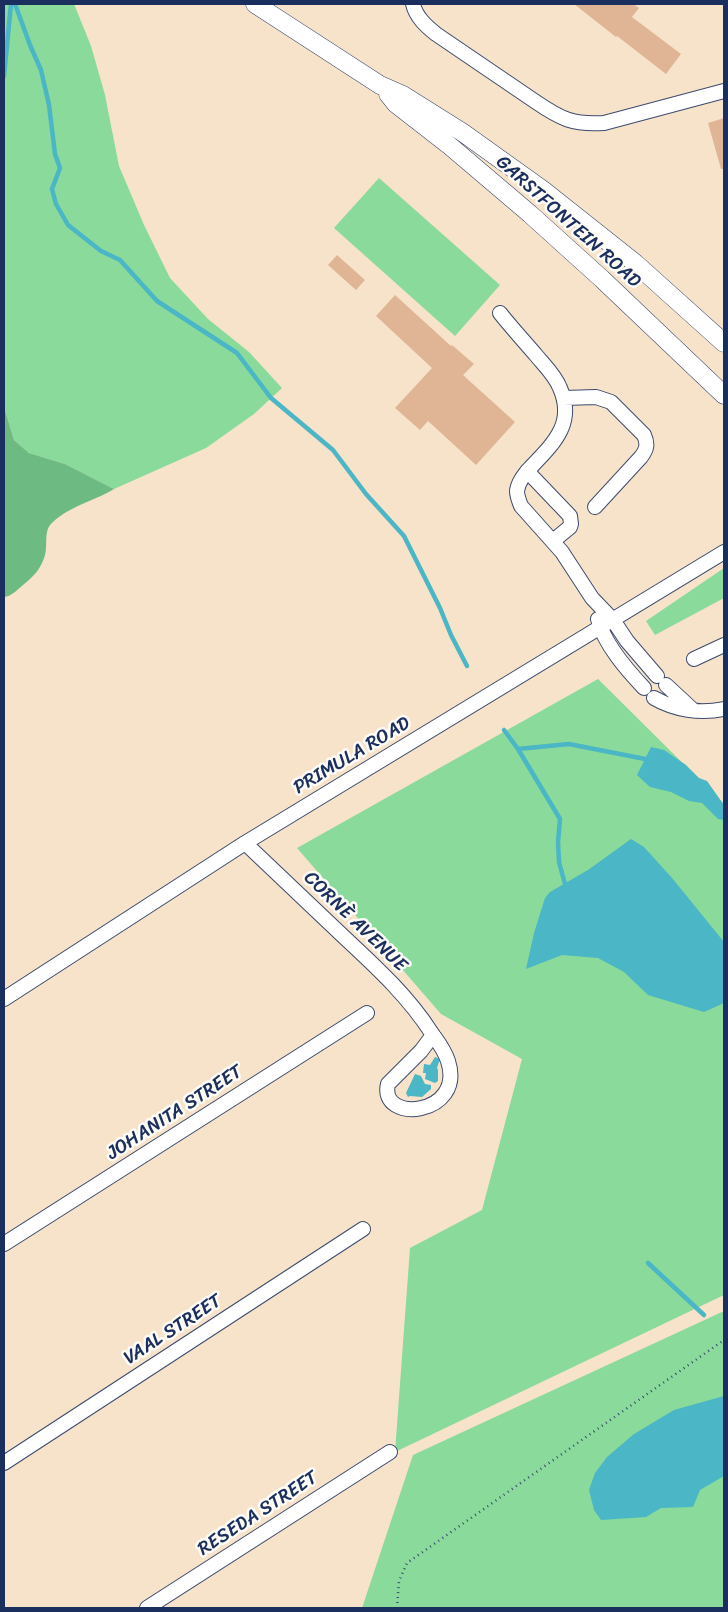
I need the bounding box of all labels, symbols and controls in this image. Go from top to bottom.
street label: GARSTFONTEIN ROAD [491,151,645,293]
street label: PRIMULA ROAD [290,712,414,800]
street label: CORNÈ AVENUE [299,867,411,977]
street label: JOHANITA STREET [103,1061,247,1165]
street label: VAAL STREET [120,1290,226,1370]
street label: RESEDA STREET [194,1467,322,1561]

